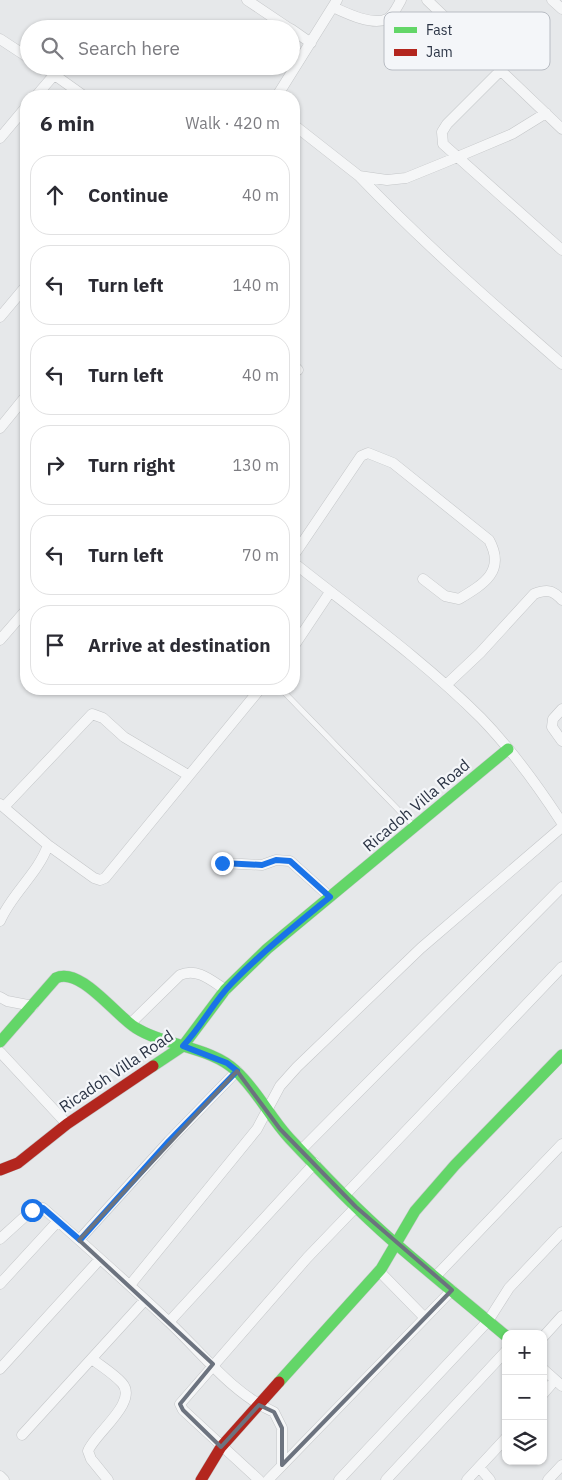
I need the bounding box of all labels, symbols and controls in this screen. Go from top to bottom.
legend [384,12,550,70]
search box [20,20,300,75]
text: Fast [426,21,452,39]
icon: search [38,34,66,62]
text: Search here [78,36,180,60]
text: Jam [426,43,453,61]
text: 6 min [40,109,95,137]
text: Walk · 420 m [185,113,280,133]
icon: ahead [41,181,69,209]
text: Continue [88,183,168,207]
text: 40 m [242,185,279,205]
icon: left [41,271,69,299]
text: Turn left [88,273,164,297]
text: 140 m [232,275,279,295]
icon: left [41,361,69,389]
text: Turn left [88,363,164,387]
text: 40 m [242,365,279,385]
icon: right [41,451,69,479]
text: Turn right [88,453,175,477]
text: 130 m [232,455,279,475]
icon: left [41,541,69,569]
text: Turn left [88,543,164,567]
text: 70 m [242,545,279,565]
icon: arrive [41,631,69,659]
text: Arrive at destination [88,633,271,657]
street label: Ricadoh Villa Road [358,754,474,856]
route end [211,852,234,875]
street label: Ricadoh Villa Road [55,1025,177,1117]
route start [21,1199,44,1222]
map controls [502,1330,547,1465]
button: + [502,1330,547,1375]
button: − [502,1375,547,1420]
button: layers [502,1420,547,1465]

